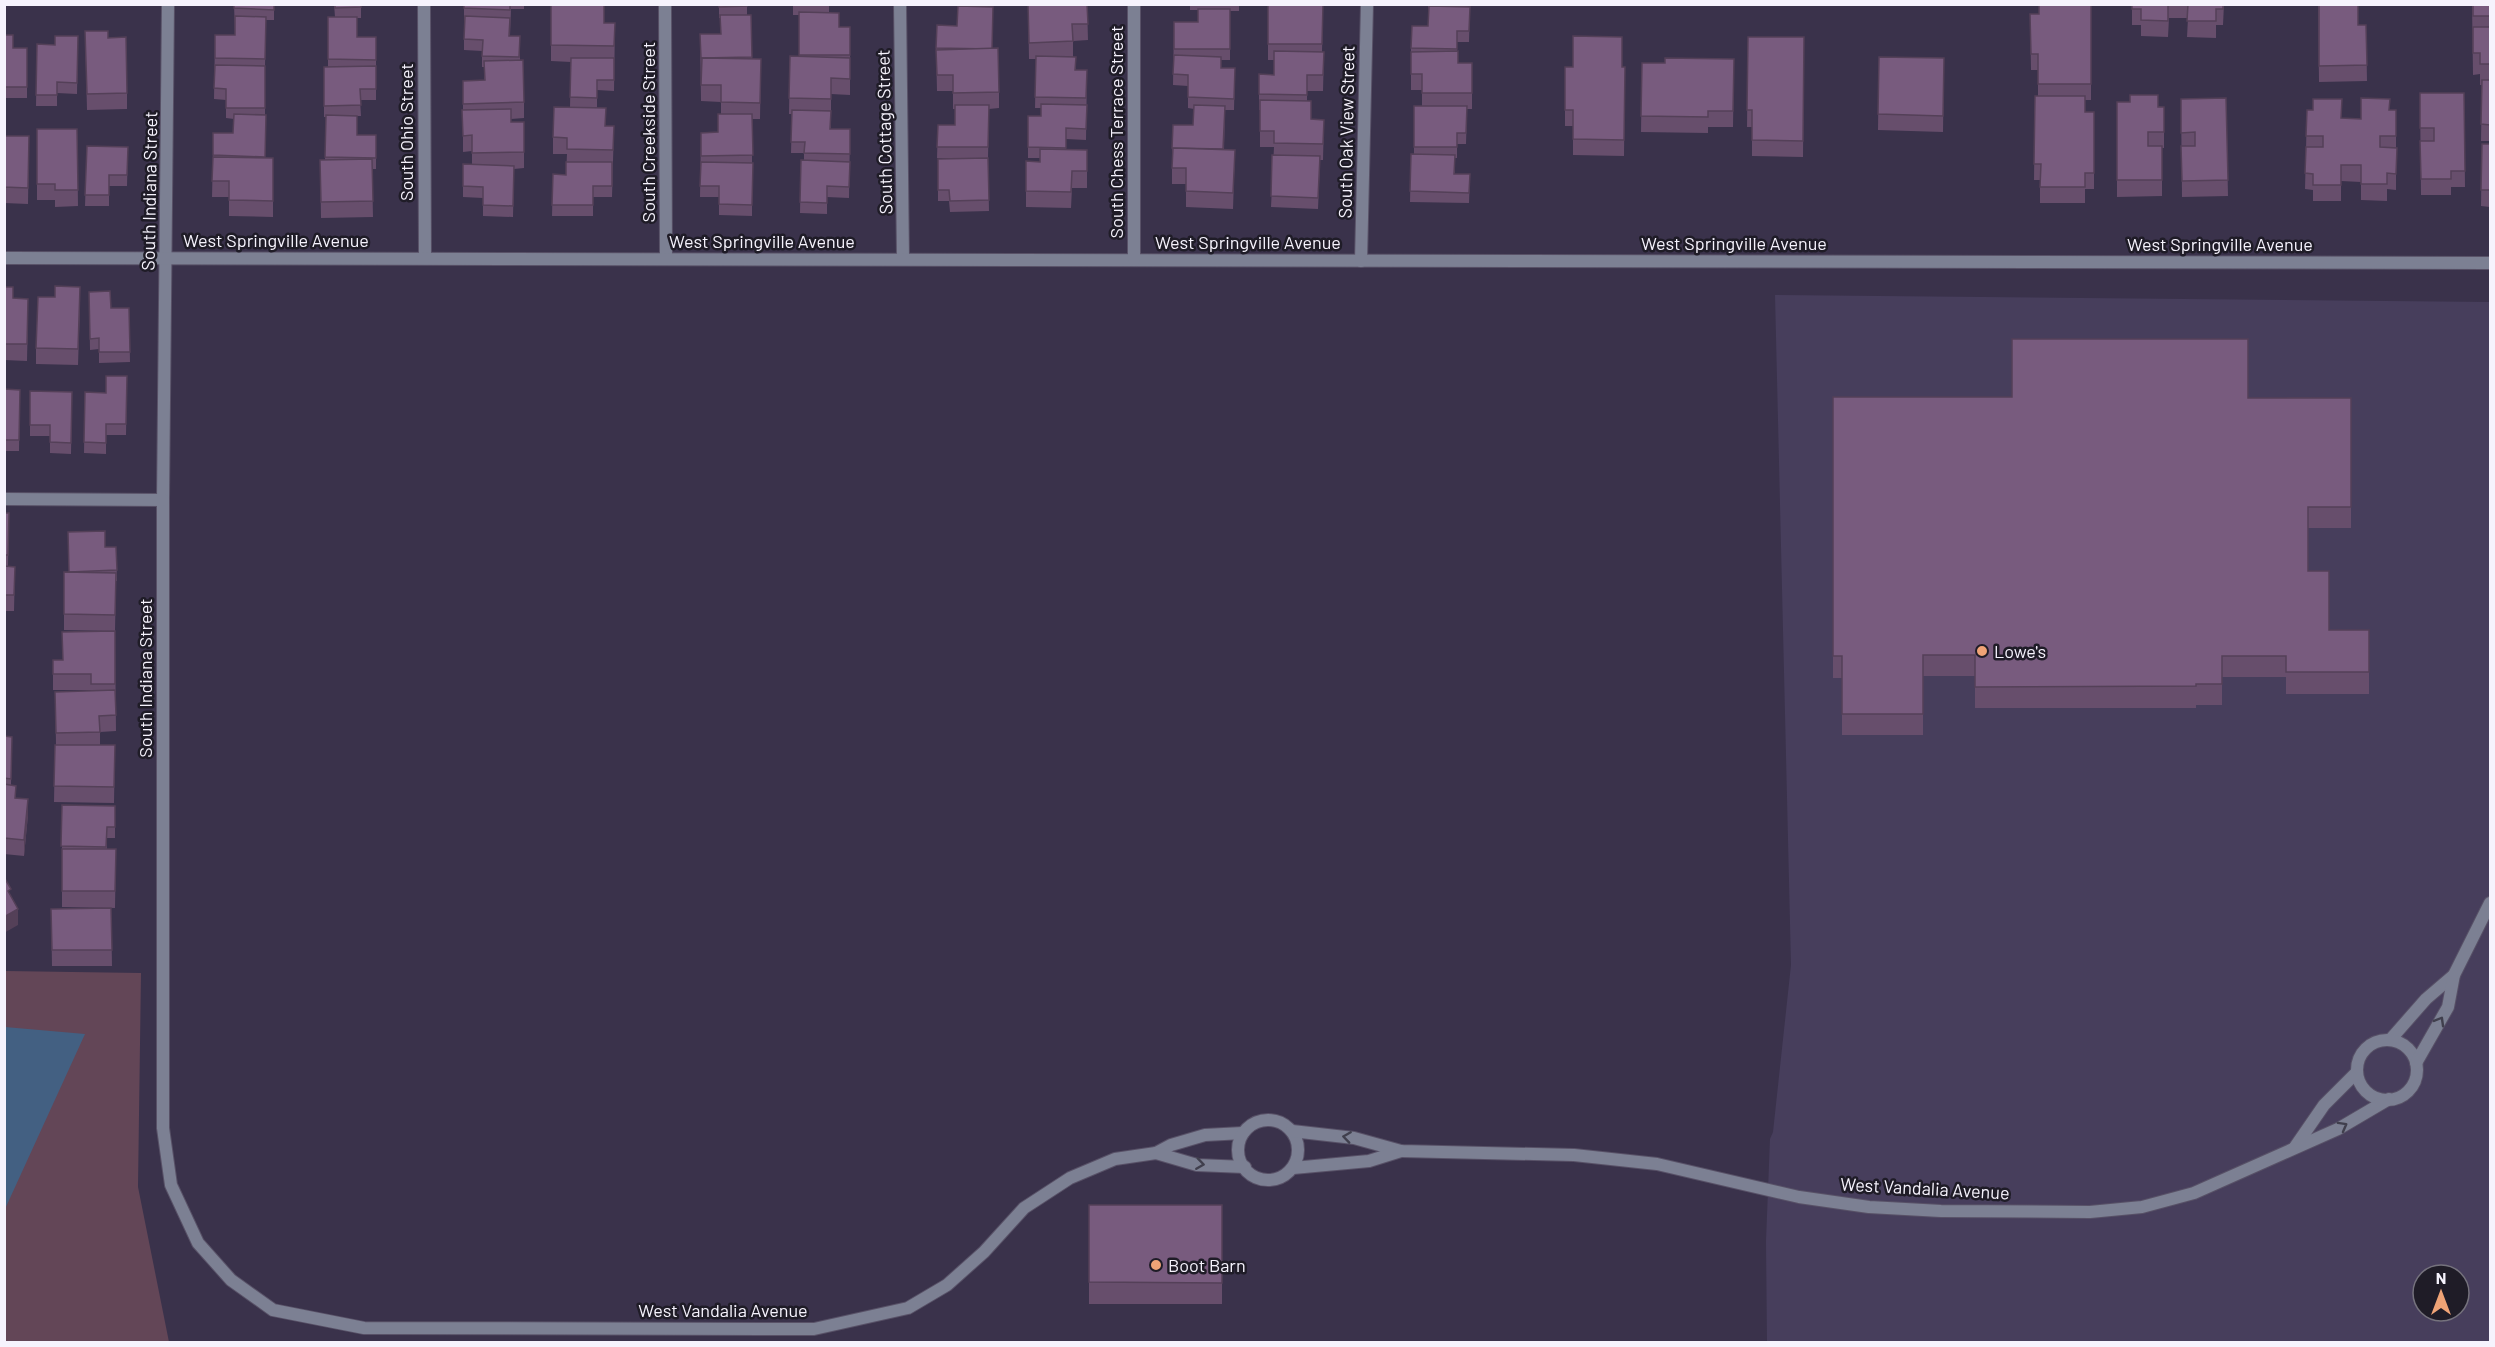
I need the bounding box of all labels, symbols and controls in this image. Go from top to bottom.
street label: South Chess Terrace Street [1105,26,1127,238]
street label: South Creekside Street [637,42,659,222]
street label: South Oak View Street [1333,45,1359,219]
street label: South Cottage Street [872,49,896,215]
street label: South Ohio Street [395,63,417,201]
street label: South Indiana Street [137,111,161,271]
street label: West Springville Avenue [183,229,369,251]
street label: West Springville Avenue [669,230,855,252]
street label: West Springville Avenue [1155,231,1341,253]
street label: West Springville Avenue [1641,232,1827,254]
street label: West Springville Avenue [2127,233,2313,255]
street label: South Indiana Street [134,598,156,758]
place label: Lowe's [1994,640,2046,662]
marker: Lowe's [1975,644,1989,658]
one-way arrow [2433,1017,2444,1027]
one-way arrow [2337,1122,2347,1133]
one-way arrow [1343,1132,1352,1144]
one-way arrow [1195,1157,1204,1169]
street label: West Vandalia Avenue [1840,1173,2010,1203]
place label: Boot Barn [1168,1254,1246,1276]
marker: Boot Barn [1149,1258,1163,1272]
north arrow [2411,1263,2471,1323]
text: N [2436,1268,2446,1287]
street label: West Vandalia Avenue [638,1299,808,1321]

